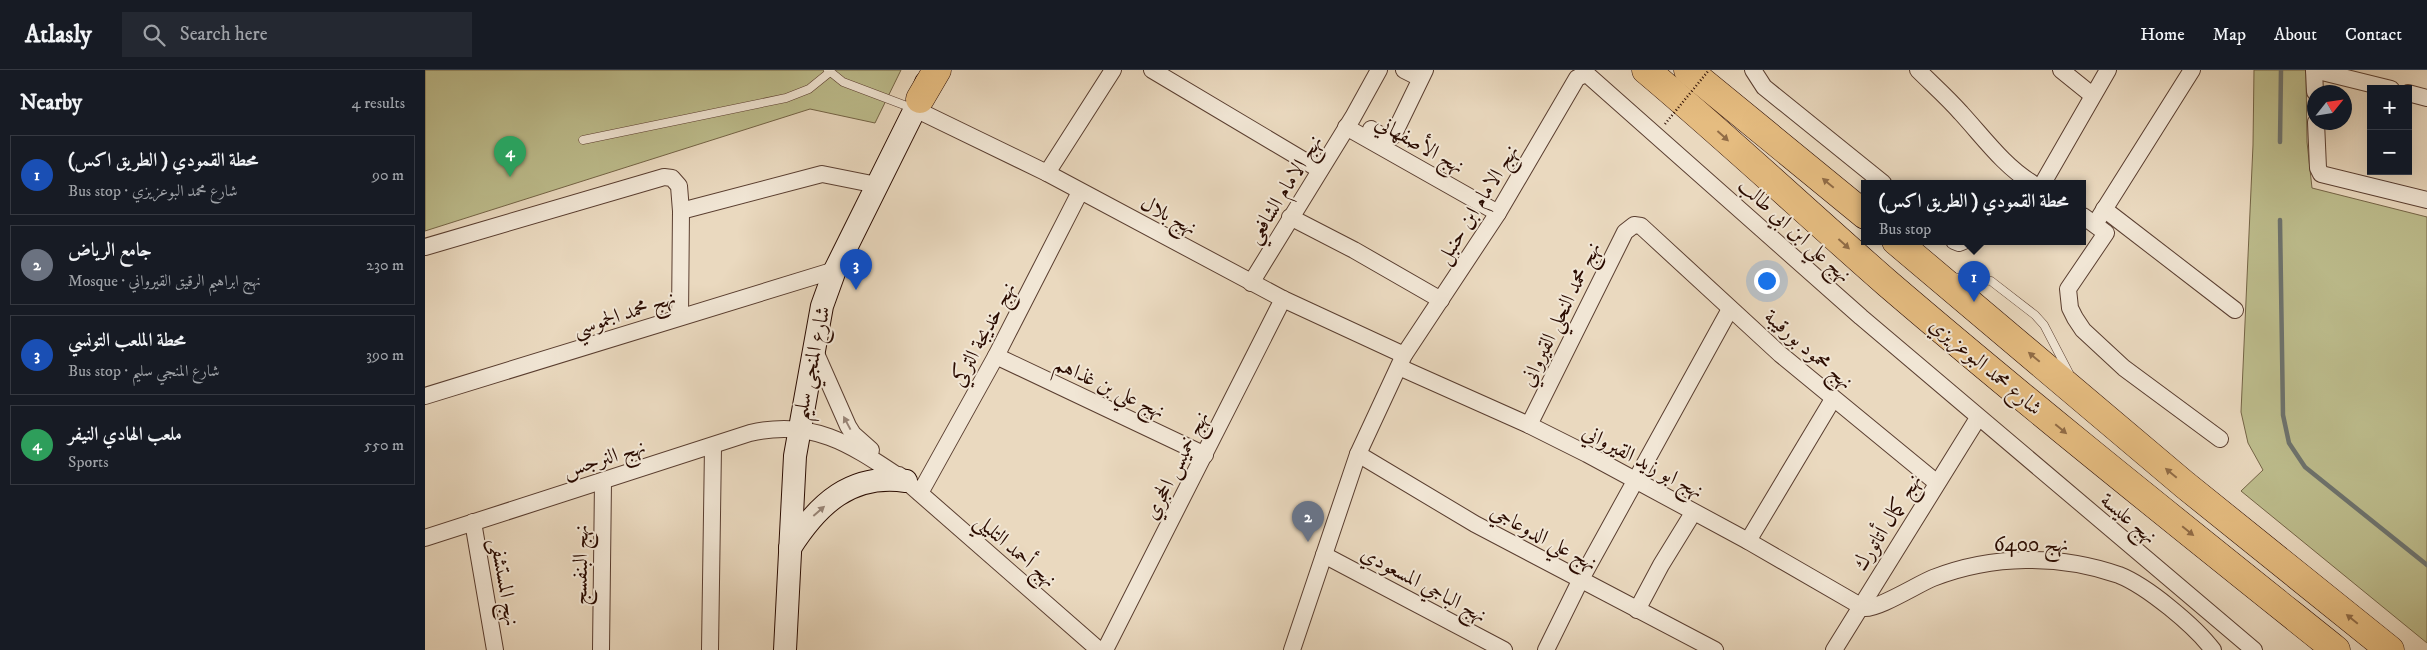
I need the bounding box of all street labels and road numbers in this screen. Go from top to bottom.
street label: نهج الأصفهاني [1368,107,1470,184]
street label: نهج الامام الشافعي [1241,130,1333,252]
street label: نهج الامام ابن حنبل [1431,140,1529,272]
street label: نهج علي ابن ابي طالب [1728,173,1856,293]
street label: نهج بلال [1133,190,1201,246]
street label: نهج محمد النحلي القيرواني [1515,238,1613,394]
street label: نهج خديجة التركي [945,277,1027,394]
street label: نهج محمد الجموسي [570,285,681,349]
street label: شارع المنجي سليم [787,304,844,424]
street label: نهج محمود بورقيبة [1755,304,1858,399]
street label: شارع محمد البوعزيزي [1921,312,2047,424]
street label: نهج علي بن غذاهم [1048,351,1169,430]
street label: نهج خميس الحجري [1138,407,1220,526]
street label: نهج ابو زيد القيرواني [1575,419,1708,509]
street label: نهج النرجس [560,434,650,489]
street label: نهج كمال أتاتورك [1845,467,1932,579]
street label: نهج عليسة [2091,487,2162,554]
street label: نهج علي الدوعاجي [1483,499,1602,582]
street label: نهج أحمد التليلي [965,506,1064,598]
street label: نهج البنفسج [567,524,600,606]
street label: نهج 6400 [1994,532,2068,563]
street label: نهج المستشفى [479,536,525,629]
street label: نهج الباجي المسعودي [1354,541,1491,633]

